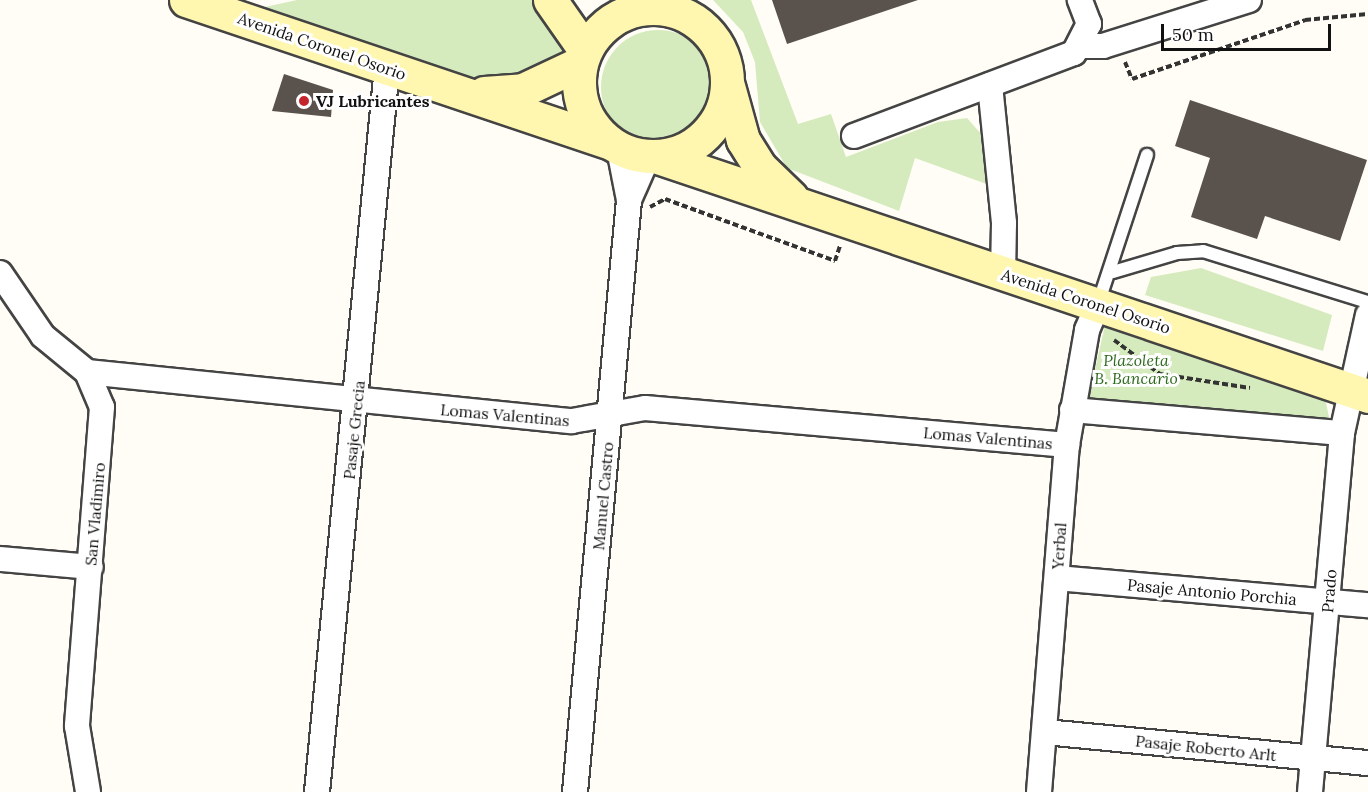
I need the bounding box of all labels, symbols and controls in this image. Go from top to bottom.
street label: Avenida Coronel Osorio [235,8,409,84]
scale bar [1164,12,1334,50]
text: 50 m [1172,23,1214,46]
place label: VJ Lubricantes [316,91,429,111]
marker: VJ Lubricantes [297,94,311,108]
street label: Avenida Coronel Osorio [999,265,1173,337]
park label: Plazoleta B. Bancario [1094,350,1178,388]
street label: Pasaje Grecia [339,380,369,480]
street label: Lomas Valentinas [440,400,570,430]
street label: Lomas Valentinas [923,423,1053,453]
street label: Manuel Castro [589,441,617,551]
street label: San Vladimiro [81,462,109,566]
street label: Yerbal [1048,522,1070,570]
street label: Prado [1318,568,1340,614]
street label: Pasaje Antonio Porchia [1126,575,1298,609]
street label: Pasaje Roberto Arlt [1134,731,1278,765]

